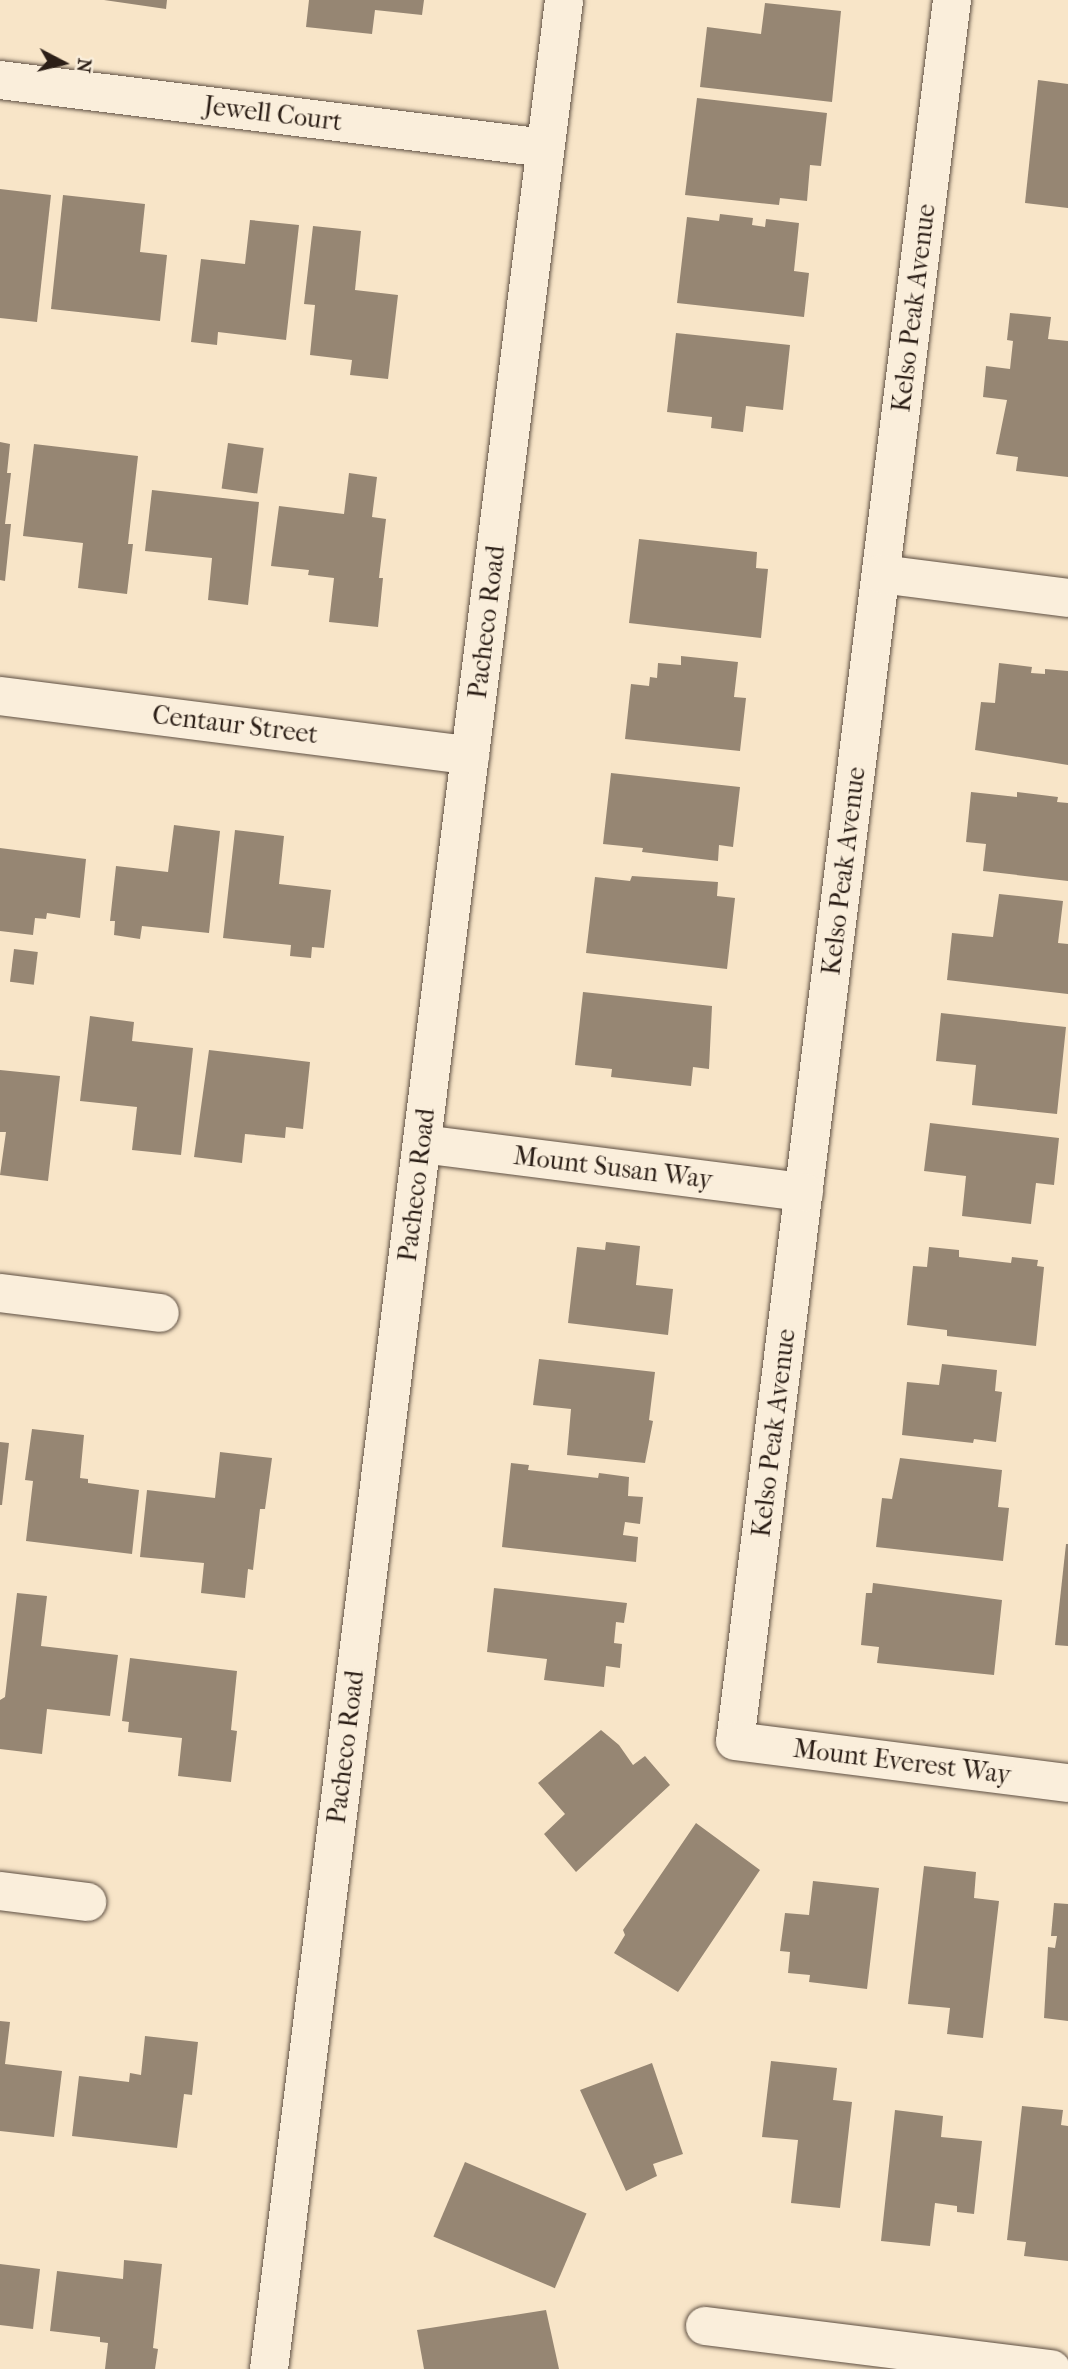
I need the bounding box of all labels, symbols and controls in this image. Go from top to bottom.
north arrow [28,28,98,98]
text: N [72,57,96,74]
street label: Jewell Court [202,90,344,138]
street label: Kelso Peak Avenue [886,202,942,414]
street label: Pacheco Road [462,544,512,700]
street label: Centaur Street [150,699,320,751]
street label: Kelso Peak Avenue [816,765,872,977]
street label: Pacheco Road [392,1107,442,1263]
street label: Mount Susan Way [512,1140,714,1196]
street label: Kelso Peak Avenue [746,1327,802,1539]
street label: Pacheco Road [321,1669,371,1825]
street label: Mount Everest Way [791,1733,1013,1791]

